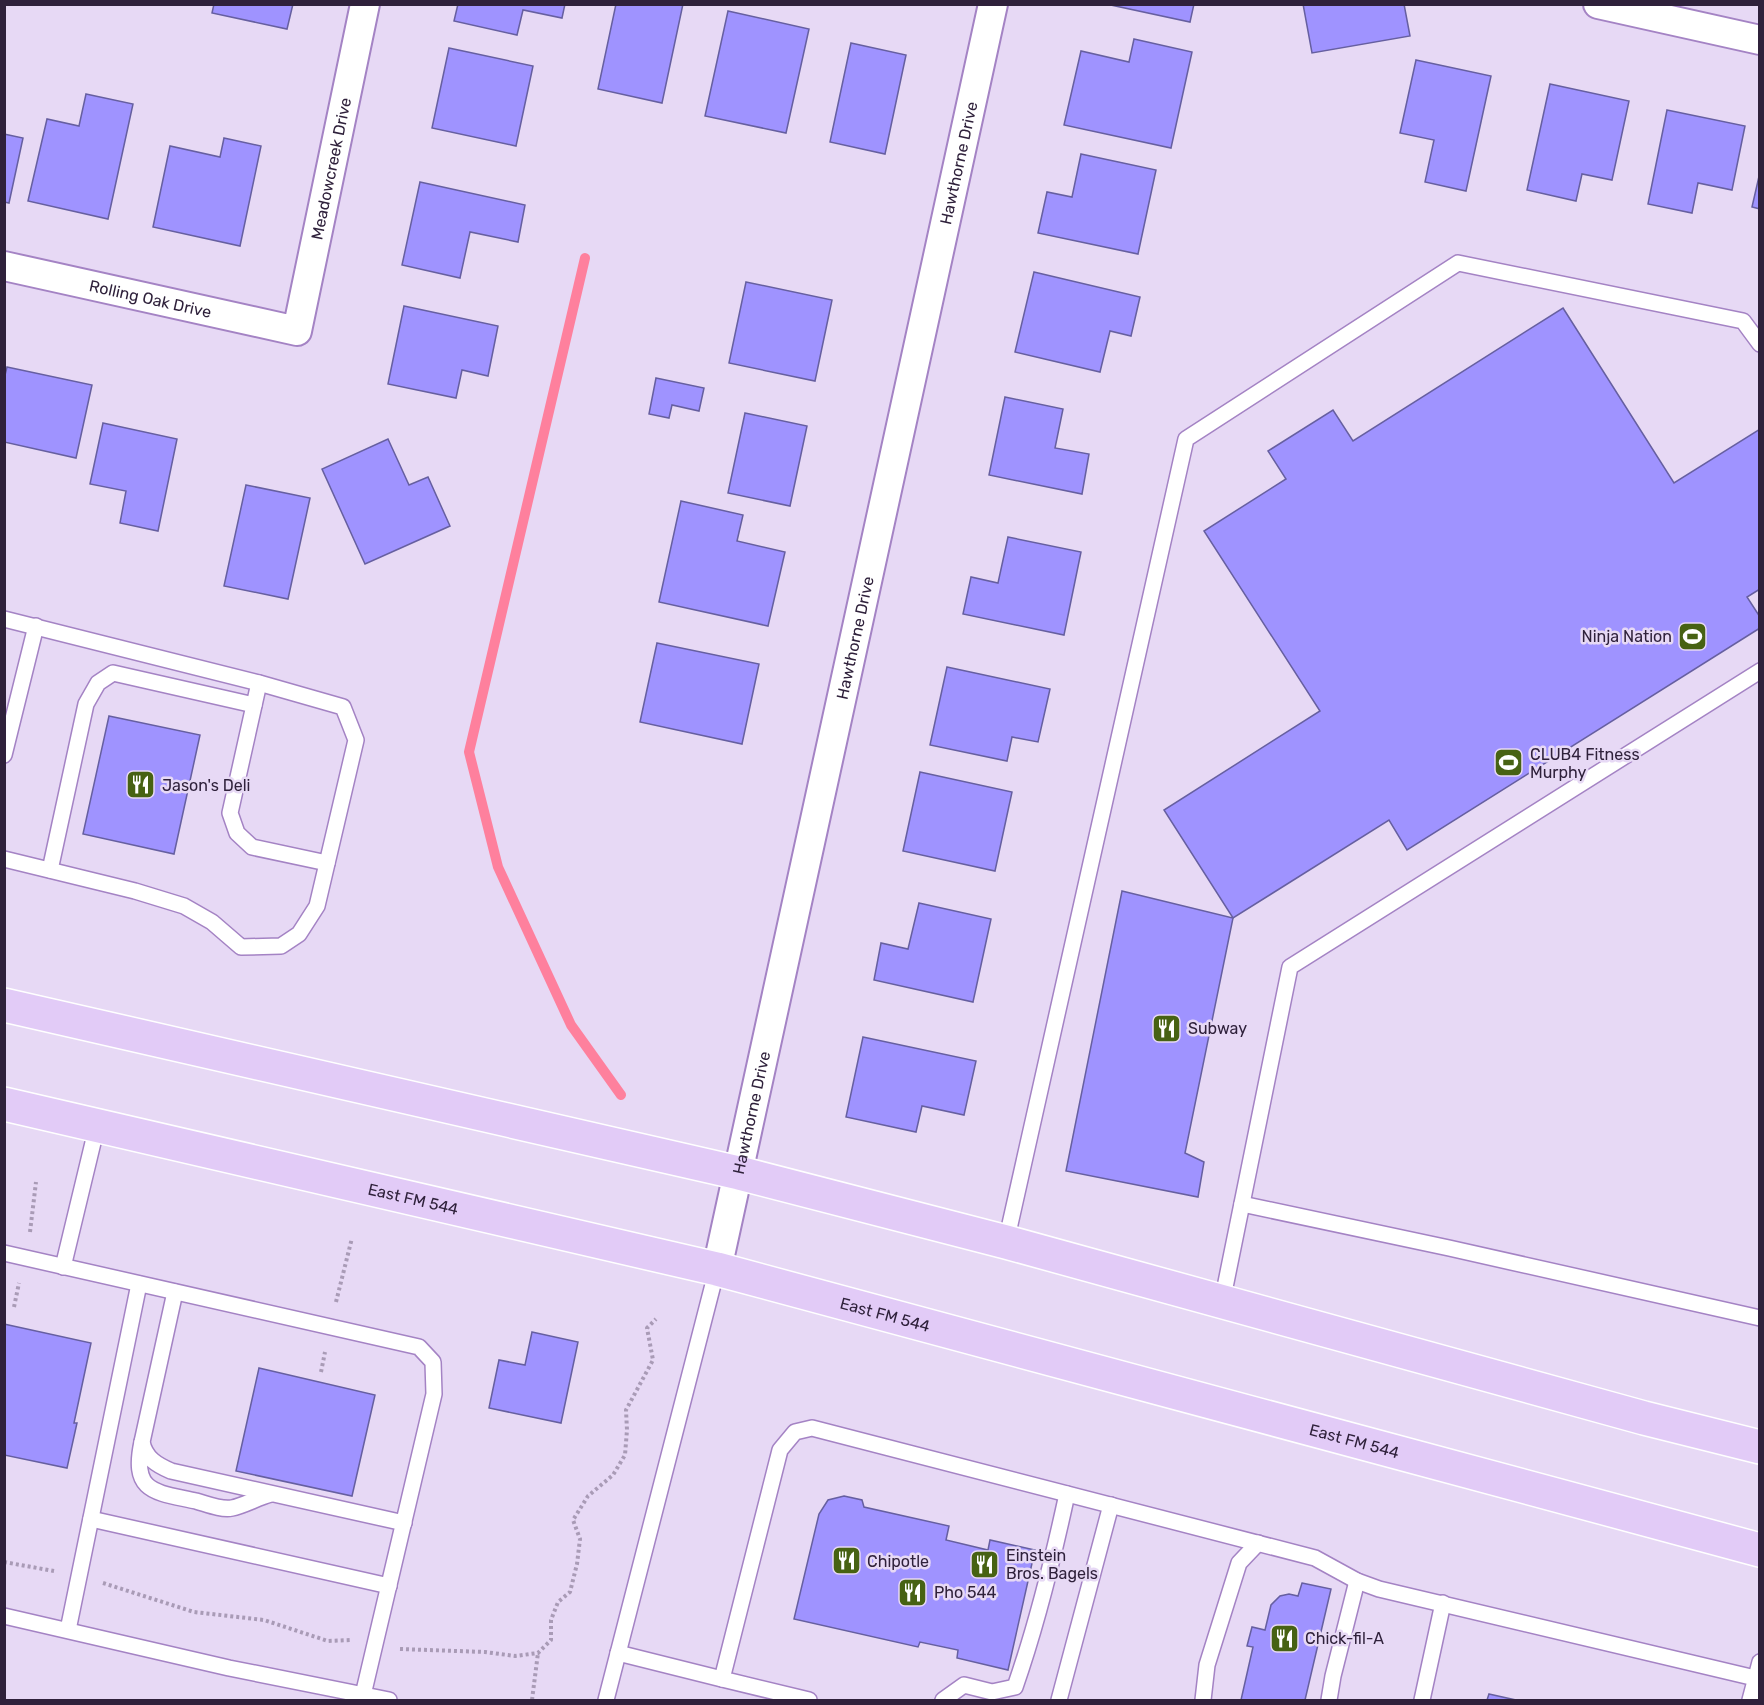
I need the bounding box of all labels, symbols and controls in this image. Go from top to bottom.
street label: Meadowcreek Drive [307,96,355,242]
street label: Hawthorne Drive [936,100,981,226]
street label: Rolling Oak Drive [87,276,213,322]
street label: Hawthorne Drive [833,575,878,701]
sports icon: Ninja Nation [1677,620,1709,652]
place label: Ninja Nation [1582,627,1672,646]
place label: CLUB4 Fitness Murphy [1530,745,1640,782]
sports icon: CLUB4 Fitness Murphy [1493,747,1525,779]
restaurant icon: Jason's Deli [125,769,157,801]
place label: Jason's Deli [162,776,250,795]
restaurant icon: Subway [1151,1012,1183,1044]
place label: Subway [1188,1019,1247,1038]
street label: Hawthorne Drive [729,1049,774,1176]
street label: East FM 544 [366,1180,460,1219]
street label: East FM 544 [838,1294,932,1336]
street label: East FM 544 [1307,1420,1401,1462]
restaurant icon: Chipotle [830,1545,862,1577]
place label: Einstein Bros. Bagels [1006,1546,1098,1583]
restaurant icon: Einstein Bros. Bagels [969,1548,1001,1580]
place label: Chipotle [867,1552,929,1571]
restaurant icon: Pho 544 [897,1576,929,1608]
place label: Pho 544 [934,1583,997,1602]
restaurant icon: Chick-fil-A [1268,1622,1300,1654]
place label: Chick-fil-A [1305,1629,1384,1648]

